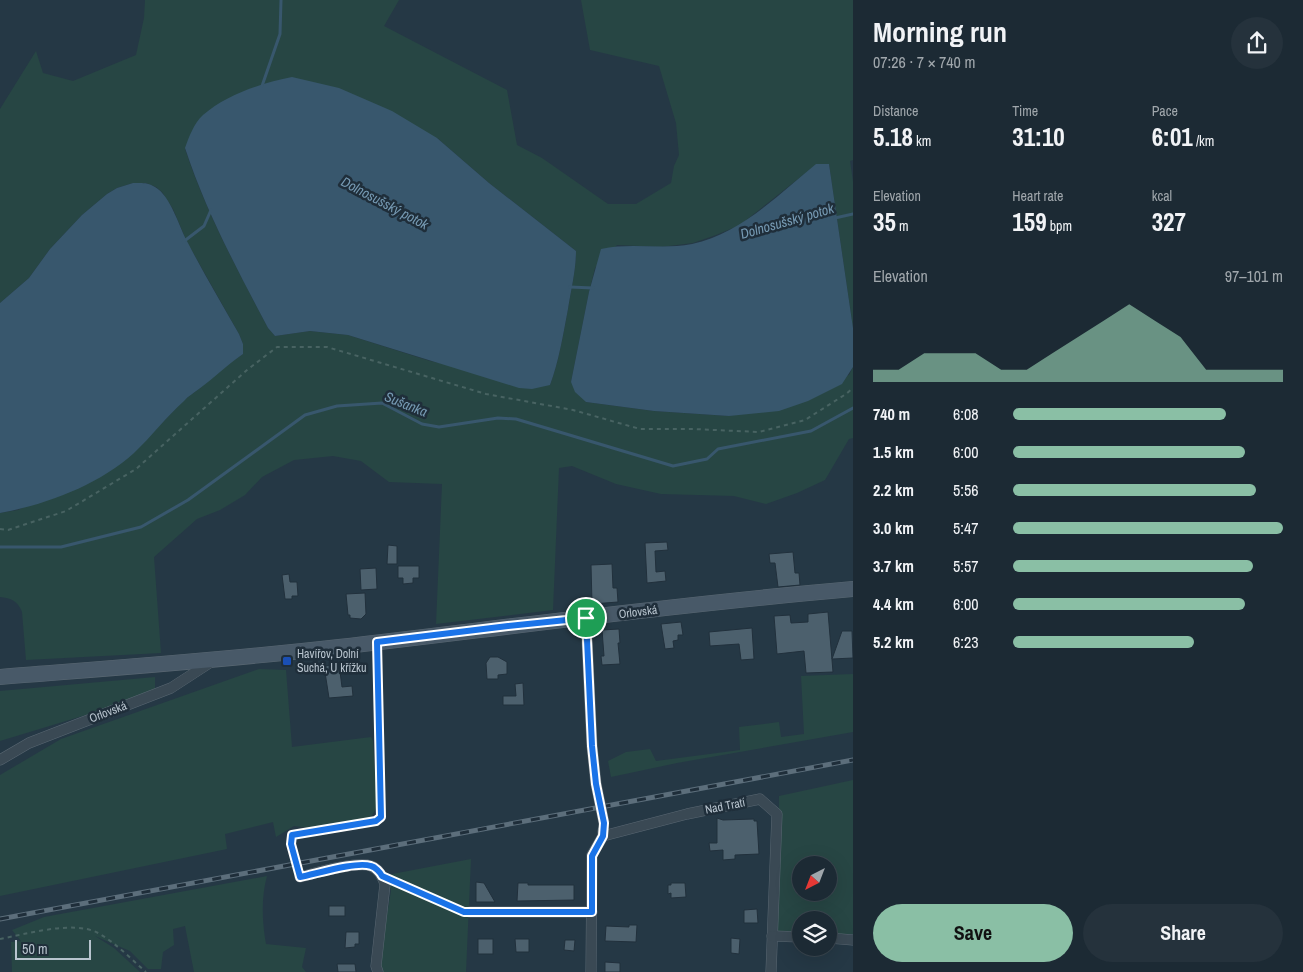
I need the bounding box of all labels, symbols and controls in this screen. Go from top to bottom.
text: Morning run [873,13,1007,51]
button: share [1231,17,1283,69]
text: 07:26 · 7 × 740 m [873,51,976,73]
text: Distance [873,102,918,120]
text: Time [1012,102,1038,120]
text: Pace [1152,102,1178,120]
text: 5.18 [873,120,913,154]
text: 31:10 [1012,120,1065,154]
text: 6:01 [1152,120,1193,154]
text: km [913,132,931,150]
text: /km [1193,132,1214,150]
water label: Dolnosušský potok [338,172,433,234]
text: Elevation [873,187,921,205]
text: Heart rate [1012,187,1063,205]
text: kcal [1152,187,1172,205]
water label: Dolnosušský potok [738,199,837,243]
text: 35 [873,205,896,239]
text: 159 [1012,205,1047,239]
text: 327 [1152,205,1186,239]
text: m [896,217,909,235]
text: bpm [1047,217,1072,235]
text: Elevation [873,265,928,287]
text: 97–101 m [1225,265,1283,287]
water label: Sušanka [382,387,430,421]
text: 740 m [873,403,910,425]
text: 6:08 [953,403,979,425]
text: 1.5 km [873,441,914,463]
text: 6:00 [953,441,979,463]
text: 2.2 km [873,479,914,501]
text: 5:56 [953,479,979,501]
text: 3.0 km [873,517,914,539]
text: 5:47 [953,517,979,539]
text: 3.7 km [873,555,914,577]
text: 5:57 [953,555,979,577]
text: 4.4 km [873,593,914,615]
text: 6:00 [953,593,979,615]
pin [565,597,607,639]
street label: Orlovská [618,602,659,622]
icon: arrive [572,604,600,632]
text: 5.2 km [873,631,914,653]
text: 6:23 [953,631,979,653]
place label: Havířov, Dolní Suchá, U křížku [297,646,366,676]
marker: Havířov, Dolní Suchá, U křížku [281,655,293,667]
street label: Orlovská [87,697,129,726]
street label: Nad Tratí [704,794,747,818]
north arrow [792,856,838,901]
map controls [792,856,837,956]
button: Save [873,904,1073,962]
button: Share [1083,904,1283,962]
button: layers [792,911,837,956]
scale bar [15,937,91,960]
text: 50 m [22,940,48,958]

